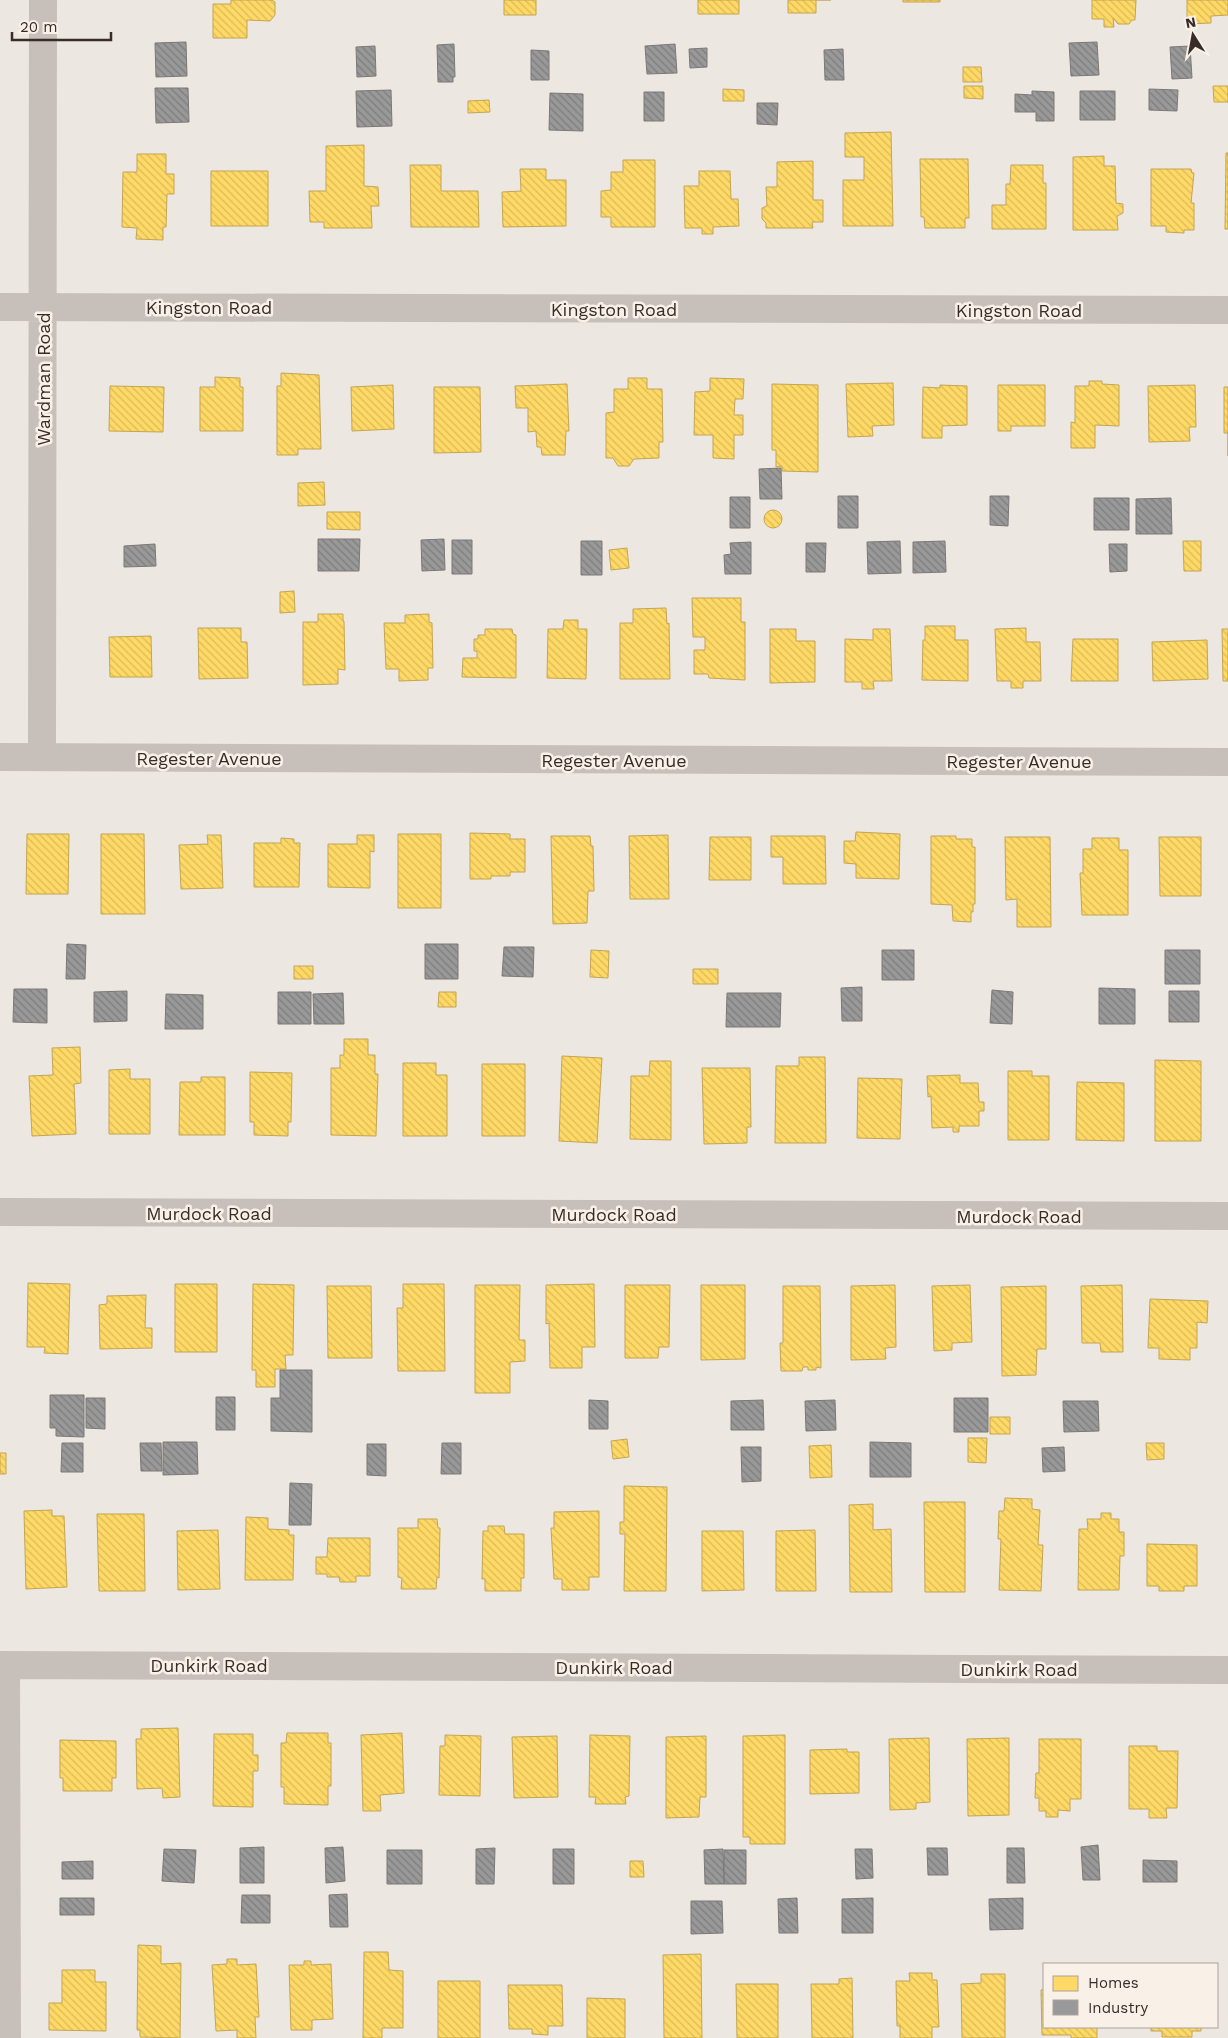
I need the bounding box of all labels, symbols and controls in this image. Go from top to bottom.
scale bar [12,10,111,42]
north arrow [1168,10,1218,60]
text: N [1184,13,1197,31]
text: 20 m [20,18,58,36]
street label: Kingston Road [146,297,272,318]
street label: Kingston Road [551,299,677,320]
street label: Kingston Road [956,300,1082,321]
street label: Wardman Road [33,312,54,446]
street label: Regester Avenue [136,748,282,769]
street label: Regester Avenue [541,750,687,771]
street label: Regester Avenue [946,751,1092,772]
street label: Murdock Road [146,1203,272,1224]
street label: Murdock Road [551,1204,677,1225]
street label: Murdock Road [956,1206,1082,1227]
street label: Dunkirk Road [150,1655,268,1676]
street label: Dunkirk Road [555,1657,673,1678]
street label: Dunkirk Road [960,1659,1078,1680]
legend [1043,1963,1218,2028]
text: Homes [1088,1974,1139,1992]
text: Industry [1088,1999,1149,2017]

